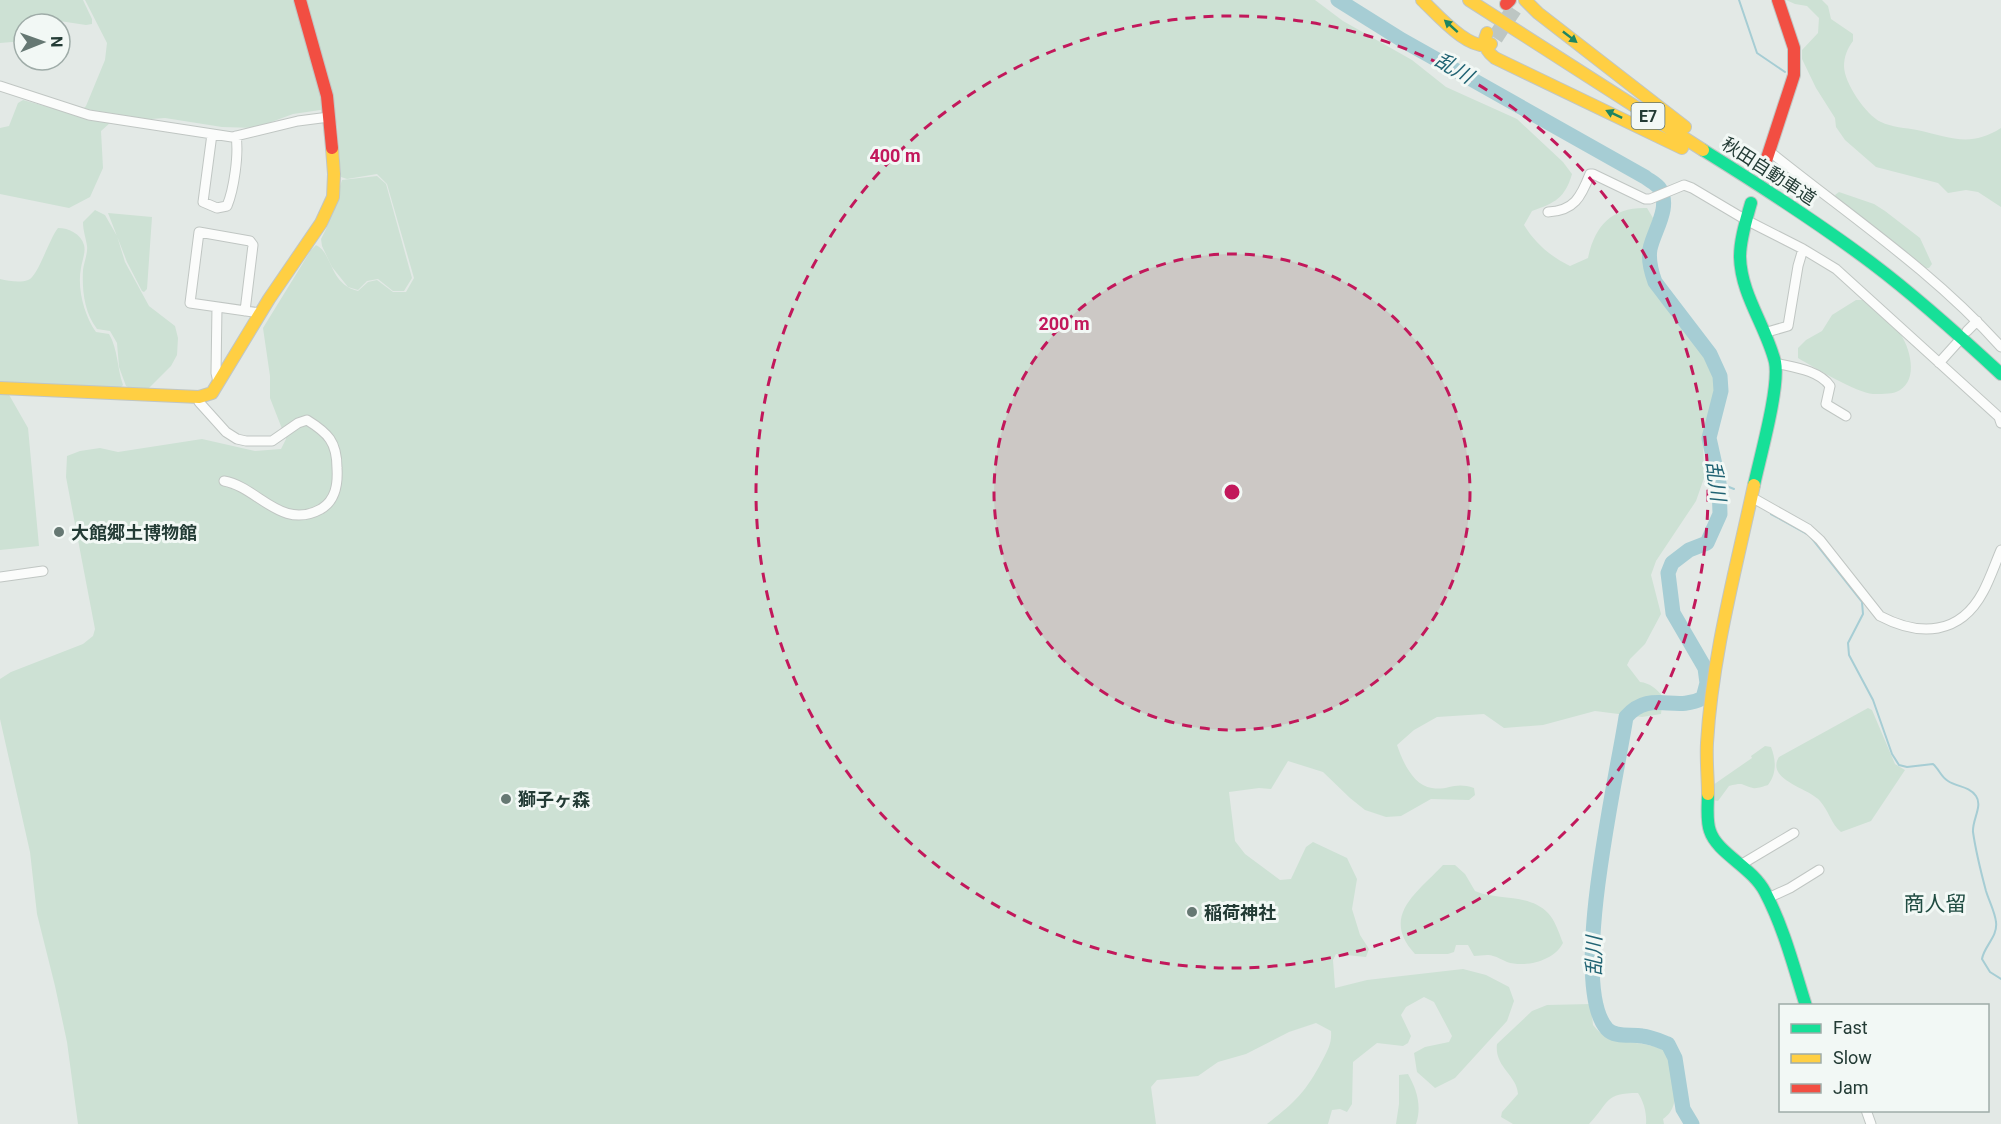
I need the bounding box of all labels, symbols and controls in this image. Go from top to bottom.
north arrow [12,12,72,72]
one-way arrow [1444,20,1458,34]
one-way arrow [1562,31,1577,43]
text: N [47,36,66,48]
water label: 乱川 [1431,48,1479,89]
road number: E7 [1632,103,1664,129]
one-way arrow [1606,109,1623,118]
street label: 秋田自動車道 [1718,133,1820,209]
text: 400 m [869,145,921,166]
text: 200 m [1038,313,1090,334]
water label: 乱川 [1701,460,1731,504]
centre of rings [1222,482,1242,502]
place label: 大館郷土博物館 [71,522,197,543]
marker: 大館郷土博物館 [52,525,66,539]
place label: 獅子ヶ森 [518,789,590,810]
marker: 獅子ヶ森 [499,792,513,806]
district label: 商人留 [1904,892,1967,916]
place label: 稲荷神社 [1204,902,1276,923]
marker: 稲荷神社 [1185,905,1199,919]
water label: 乱川 [1582,934,1606,976]
legend [1779,1004,1989,1112]
text: Fast [1833,1017,1868,1038]
text: Slow [1833,1047,1872,1068]
text: Jam [1833,1077,1869,1098]

